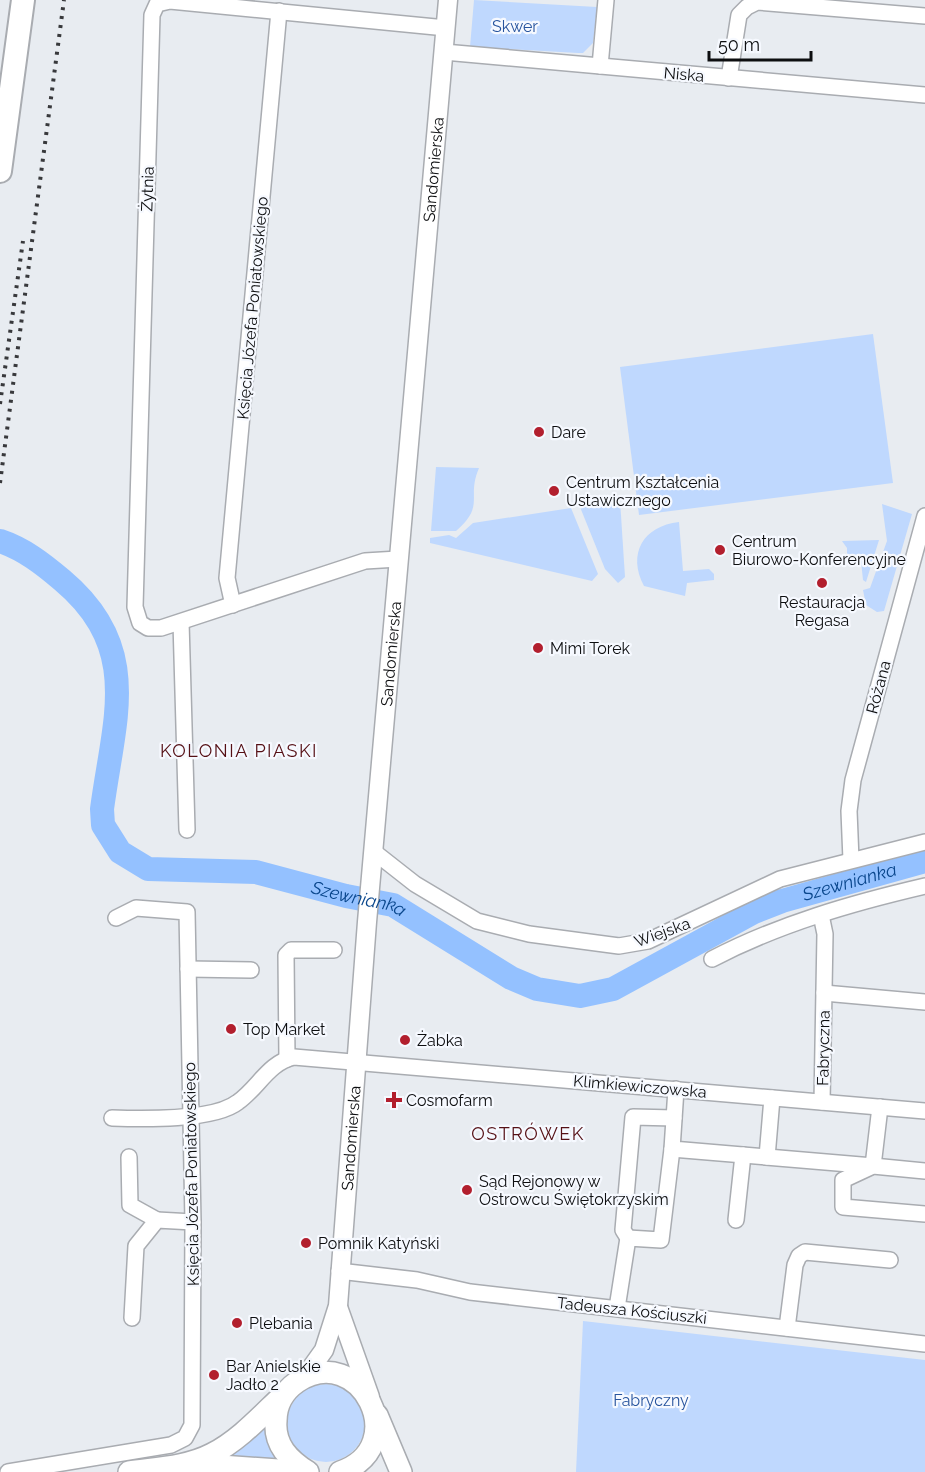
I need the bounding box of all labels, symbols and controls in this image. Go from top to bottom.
park label: Skwer [492,17,538,36]
scale bar [709,24,811,62]
text: 50 m [718,34,760,55]
street label: Niska [663,63,705,86]
street label: Sandomierska [420,116,448,223]
street label: Żytnia [136,166,158,212]
street label: Księcia Józefa Poniatowskiego [233,196,272,420]
place label: Dare [551,423,586,442]
marker: Dare [532,425,546,439]
place label: Centrum Kształcenia Ustawicznego [566,473,719,510]
marker: Centrum Kształcenia Ustawicznego [547,484,561,498]
place label: Centrum Biurowo-Konferencyjne [732,532,906,569]
marker: Centrum Biurowo-Konferencyjne [713,543,727,557]
marker: Restauracja Regasa [815,576,829,590]
place label: Restauracja Regasa [779,593,865,630]
street label: Sandomierska [377,600,405,707]
place label: Mimi Torek [550,639,631,658]
marker: Mimi Torek [531,641,545,655]
street label: Różana [862,659,895,716]
district label: KOLONIA PIASKI [160,740,318,761]
water label: Szewnianka [799,858,899,905]
water label: Szewnianka [308,876,411,921]
street label: Wiejska [632,914,693,951]
street label: Fabryczna [813,1010,834,1086]
place label: Top Market [243,1020,326,1039]
marker: Top Market [224,1022,238,1036]
place label: Żabka [417,1030,463,1050]
marker: Żabka [398,1033,412,1047]
street label: Księcia Józefa Poniatowskiego [180,1062,203,1286]
street label: Klimkiewiczowska [572,1071,707,1102]
street label: Sandomierska [338,1085,365,1191]
place label: Cosmofarm [406,1091,493,1110]
marker: Cosmofarm [387,1093,401,1107]
district label: OSTRÓWEK [471,1122,585,1144]
place label: Sąd Rejonowy w Ostrowcu Świętokrzyskim [479,1172,669,1209]
marker: Sąd Rejonowy w Ostrowcu Świętokrzyskim [460,1183,474,1197]
place label: Pomnik Katyński [318,1234,439,1253]
marker: Pomnik Katyński [299,1236,313,1250]
street label: Tadeusza Kościuszki [556,1293,708,1328]
place label: Plebania [249,1314,313,1333]
marker: Plebania [230,1316,244,1330]
place label: Bar Anielskie Jadło 2 [226,1357,321,1394]
marker: Bar Anielskie Jadło 2 [207,1368,221,1382]
park label: Fabryczny [613,1391,689,1410]

